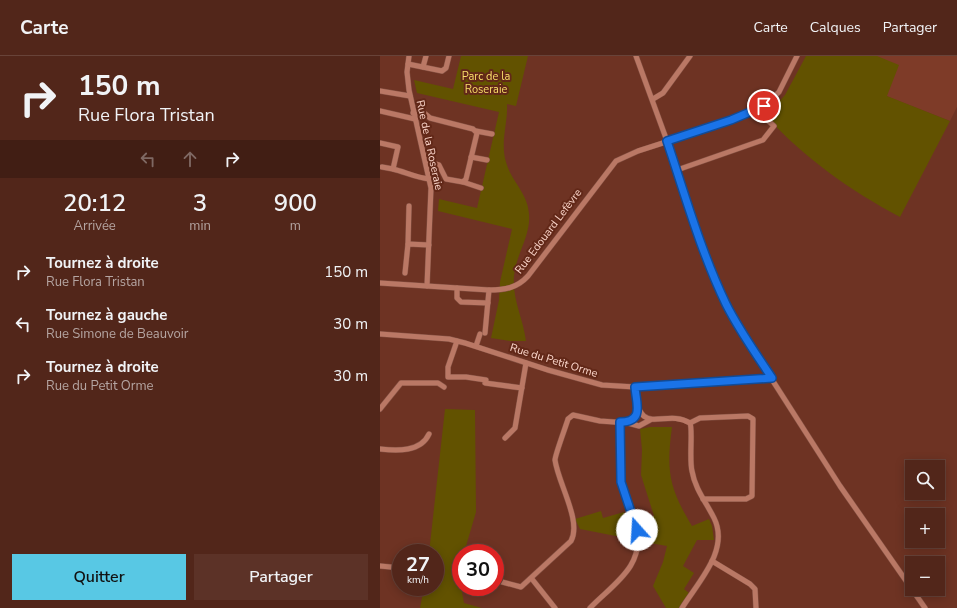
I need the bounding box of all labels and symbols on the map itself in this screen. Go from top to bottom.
park label: Parc de la Roseraie [462,69,510,97]
pin [747,89,781,123]
street label: Rue de la Roseraie [413,99,446,192]
street label: Rue Edouard Lefèvre [512,186,585,277]
street label: Rue du Petit Orme [508,340,600,381]
position arrow [616,509,658,551]
speed limit sign: 30 [452,544,504,596]

